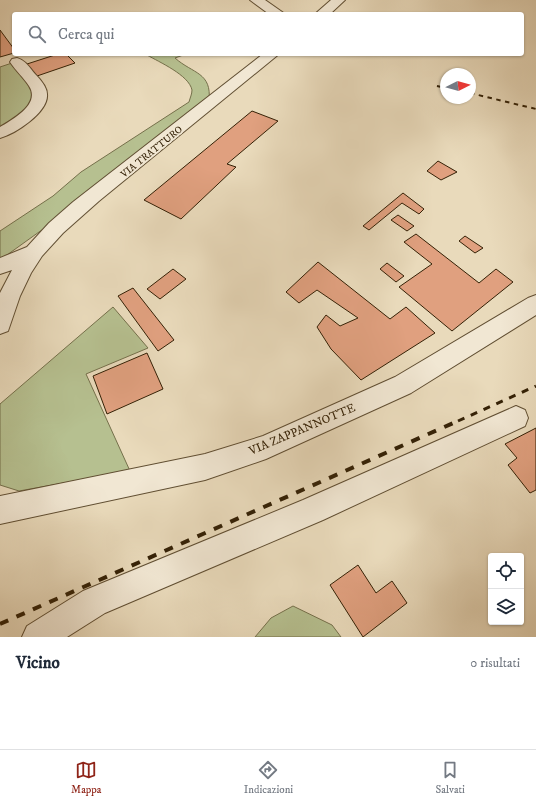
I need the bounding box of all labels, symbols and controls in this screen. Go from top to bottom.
search box [12,12,524,56]
icon: search [26,23,48,45]
text: Cerca qui [58,25,114,44]
north arrow [440,68,476,104]
street label: VIA TRATTURO [118,123,185,181]
street label: VIA ZAPPANNOTTE [246,400,358,459]
map controls [488,553,524,625]
button: locate [488,553,524,589]
button: layers [488,589,524,625]
text: Vicino [16,652,60,674]
text: 0 risultati [470,655,520,671]
tab: Mappa [71,759,102,797]
tab: Indicazioni [244,759,293,797]
tab: Salvati [435,759,465,797]

